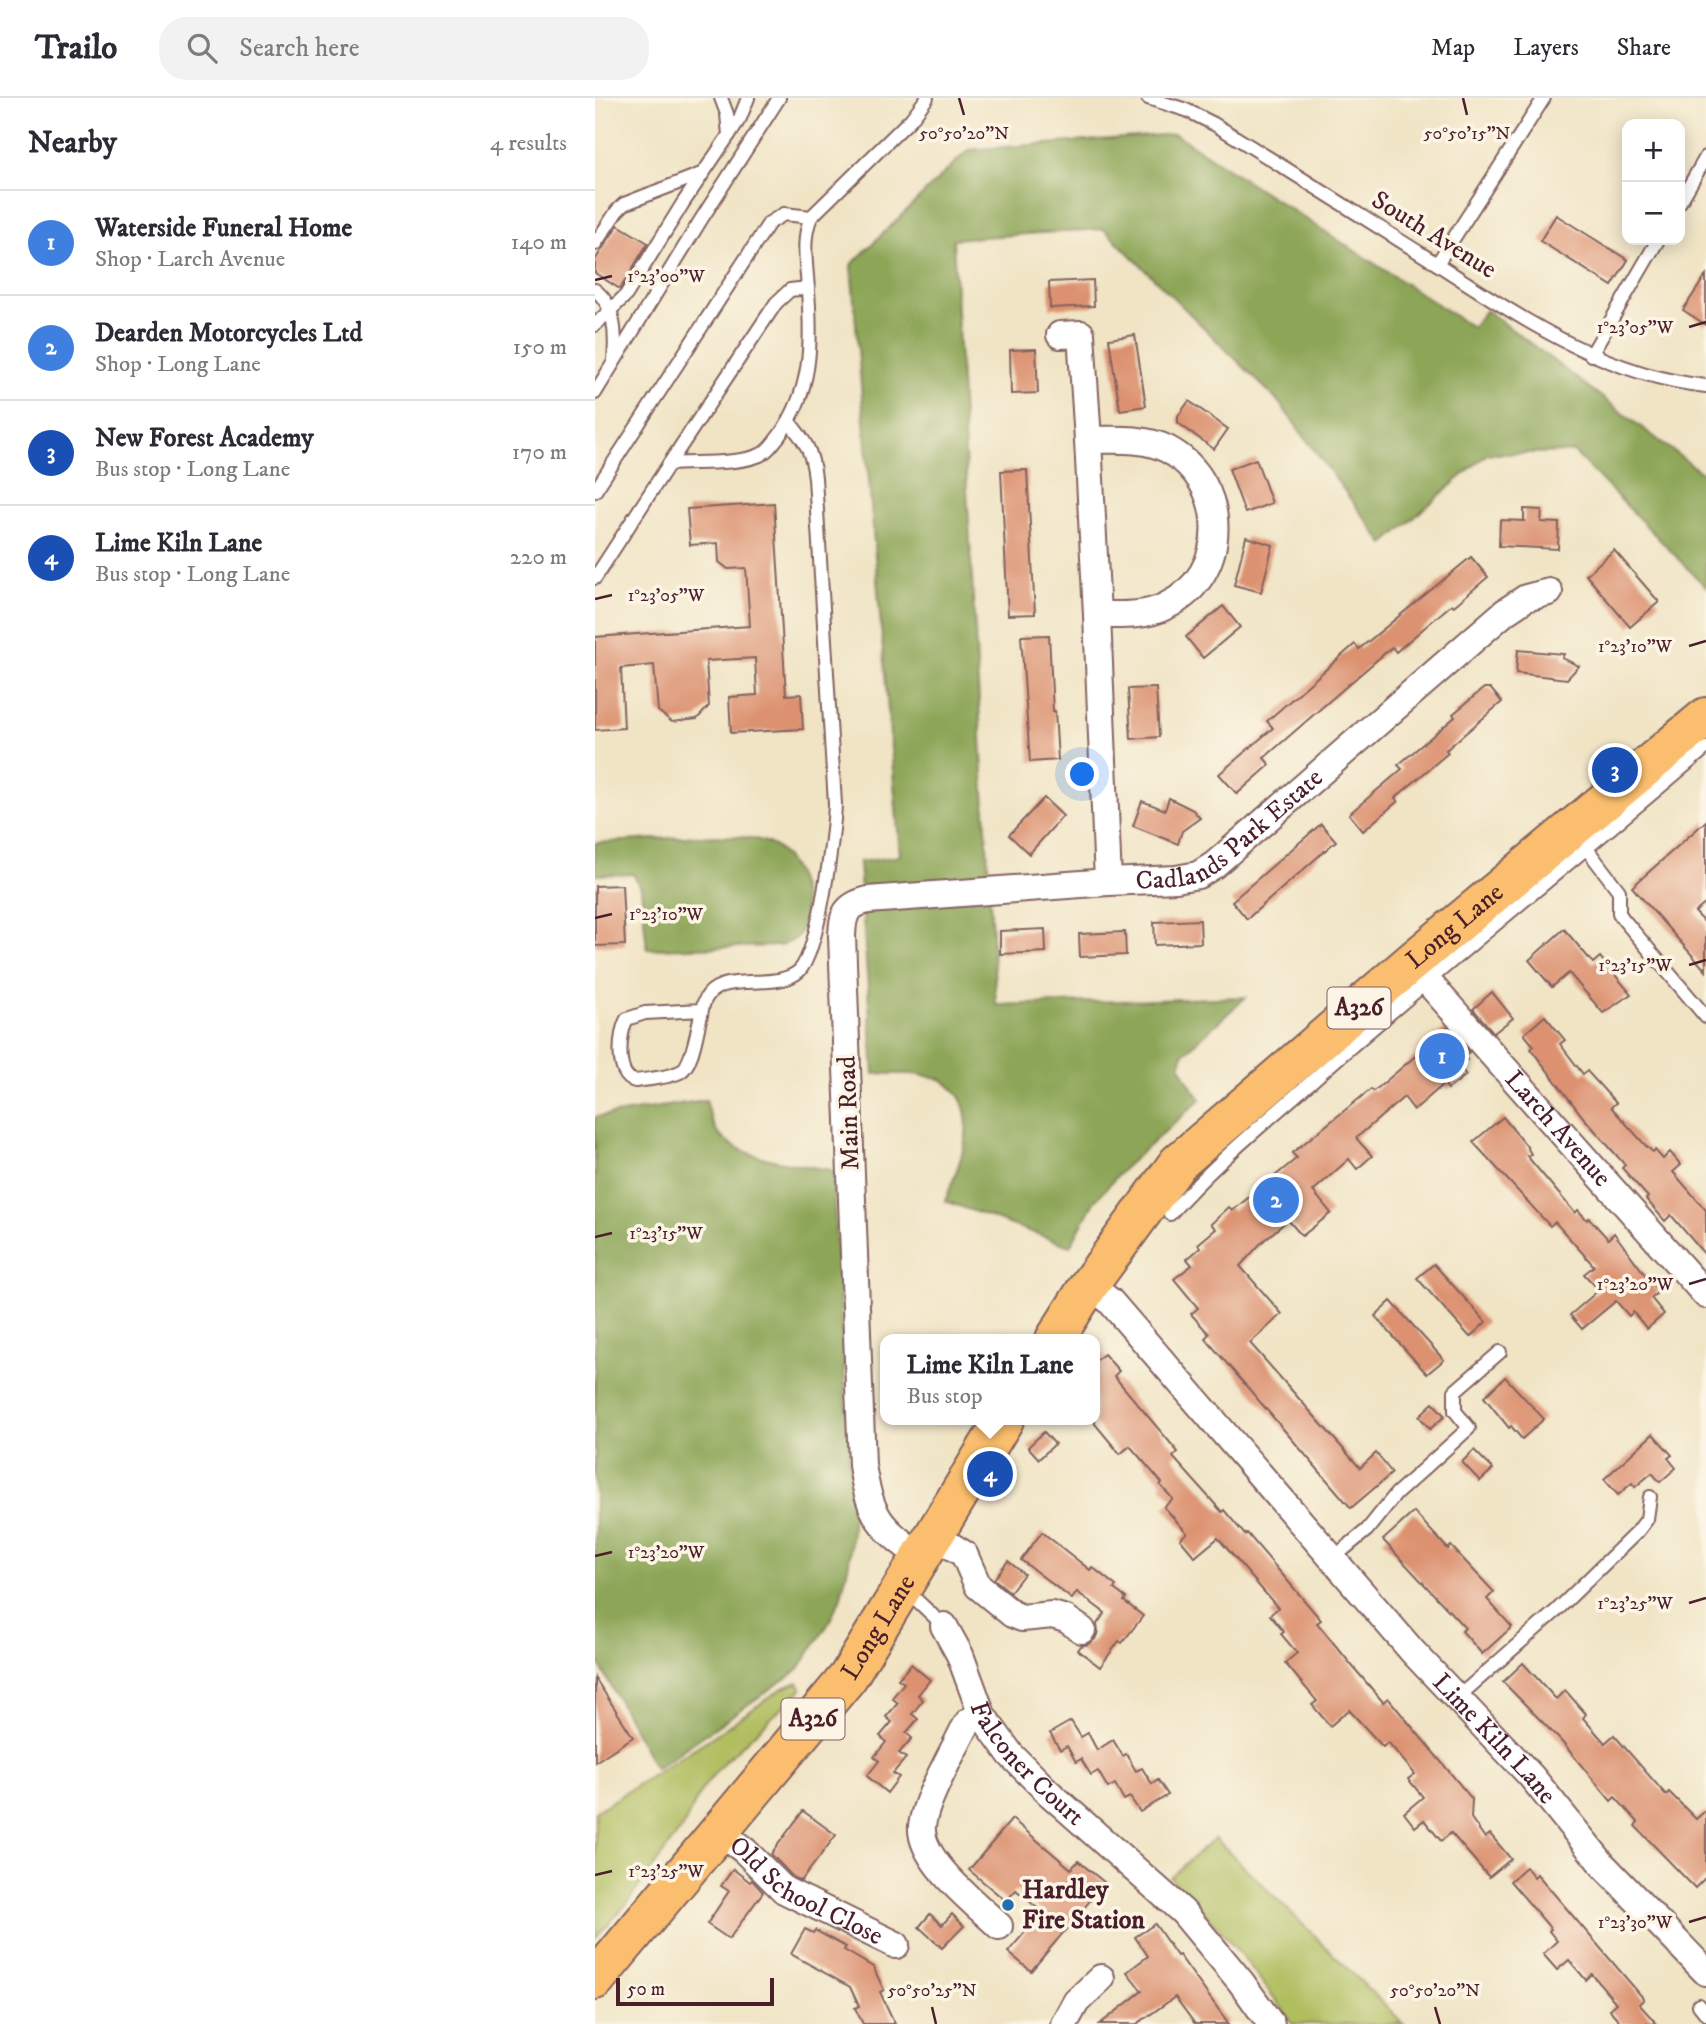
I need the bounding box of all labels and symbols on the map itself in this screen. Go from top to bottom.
text: 50°50'20"N [919,123,1009,145]
text: 50°50'15"N [1424,123,1511,145]
street label: South Avenue [1365,184,1503,286]
text: 1°23'00"W [627,266,705,288]
text: 1°23'05"W [1597,317,1674,339]
text: 1°23'05"W [628,585,705,607]
text: 1°23'10"W [1598,636,1673,658]
pin: 3 [1592,744,1638,796]
your location [1065,757,1099,791]
street label: Cadlands Park Estate [1135,761,1330,897]
street label: Long Lane [1399,876,1510,976]
text: 1°23'10"W [629,904,704,926]
text: 1°23'15"W [1598,955,1672,977]
road number: A326 [1327,988,1391,1028]
pin: 1 [1419,1030,1465,1082]
street label: Main Road [831,1055,867,1171]
street label: Larch Avenue [1498,1063,1618,1194]
pin: 2 [1253,1174,1299,1226]
text: 1°23'15"W [629,1223,703,1245]
text: 1°23'20"W [1597,1274,1674,1296]
pin: 4 [967,1448,1013,1500]
text: 1°23'20"W [628,1542,705,1564]
street label: Long Lane [834,1568,923,1686]
text: 1°23'25"W [1597,1593,1673,1615]
street label: Lime Kiln Lane [1425,1666,1564,1811]
street label: Falconer Court [962,1697,1091,1833]
road number: A326 [781,1699,844,1740]
street label: Old School Close [723,1829,889,1953]
text: 1°23'25"W [628,1861,704,1883]
place label: Hardley Fire Station [1022,1874,1145,1937]
marker: Hardley Fire Station [1000,1897,1016,1913]
text: 1°23'30"W [1598,1912,1673,1934]
scale bar [616,1975,773,2007]
text: 50°50'25"N [887,1980,977,2002]
text: 50°50'20"N [1390,1980,1480,2002]

